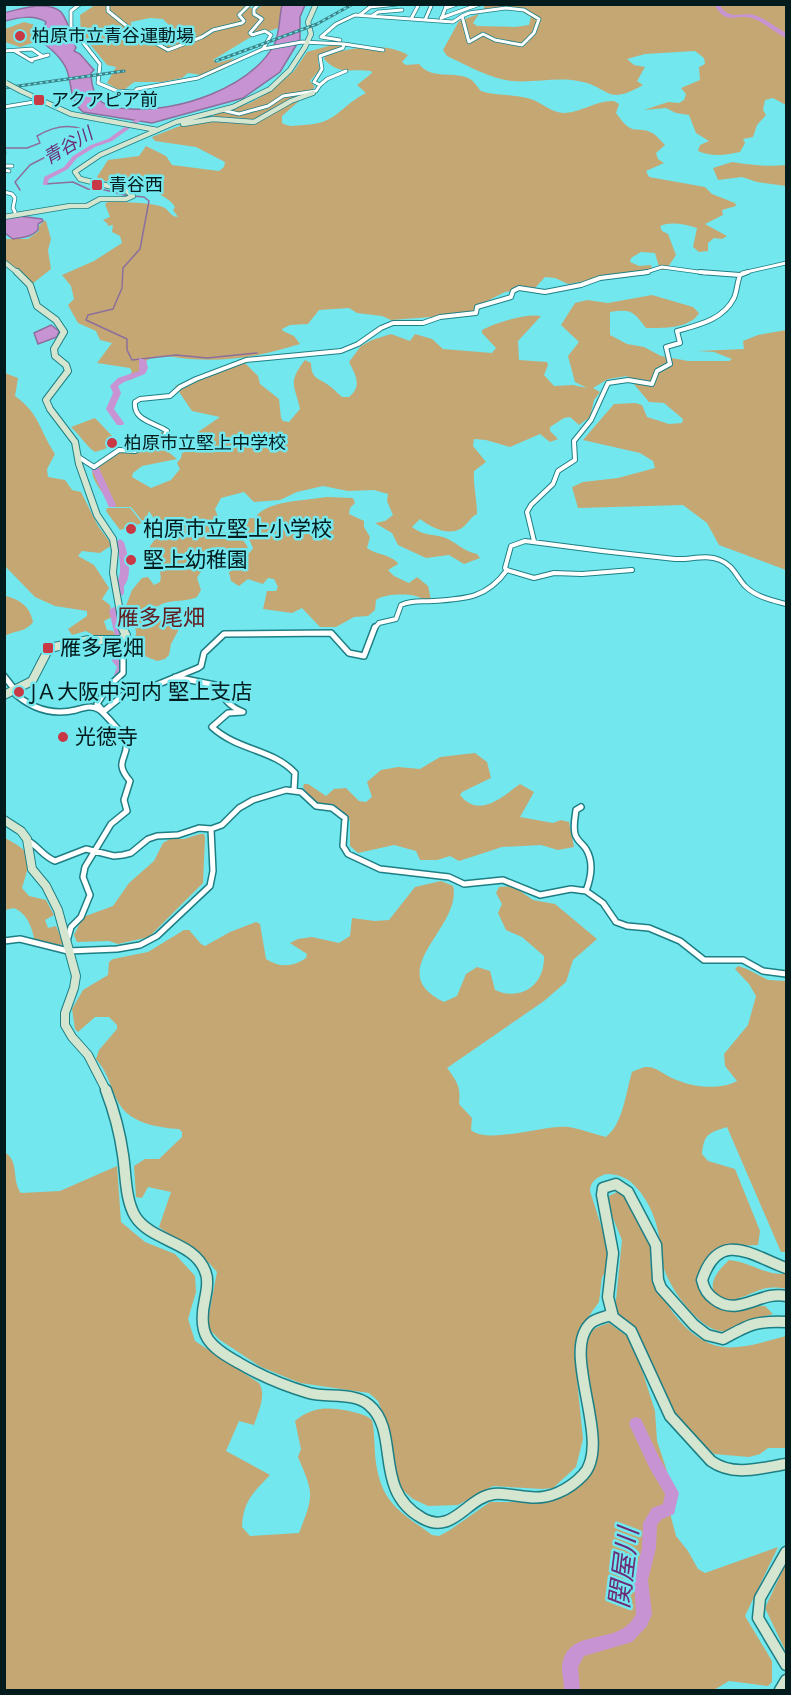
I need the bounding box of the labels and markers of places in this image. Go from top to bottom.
place label: 柏原市立青谷運動場 [32,23,194,49]
marker: 柏原市立青谷運動場 [13,29,27,43]
place label: アクアピア前 [51,87,158,113]
marker: アクアピア前 [32,93,46,107]
place label: 青谷西 [109,172,163,198]
marker: 青谷西 [90,178,104,192]
place label: 柏原市立堅上中学校 [124,430,286,456]
marker: 柏原市立堅上中学校 [105,436,119,450]
place label: 柏原市立堅上小学校 [143,514,332,544]
marker: 柏原市立堅上小学校 [124,522,138,536]
place label: 堅上幼稚園 [143,545,248,575]
marker: 堅上幼稚園 [124,553,138,567]
place label: 雁多尾畑 [60,633,144,663]
marker: 雁多尾畑 [41,641,55,655]
place label: JＡ大阪中河内 堅上支店 [28,677,252,707]
marker: JＡ大阪中河内 堅上支店 [12,685,26,699]
place label: 光徳寺 [75,722,138,752]
marker: 光徳寺 [56,730,70,744]

